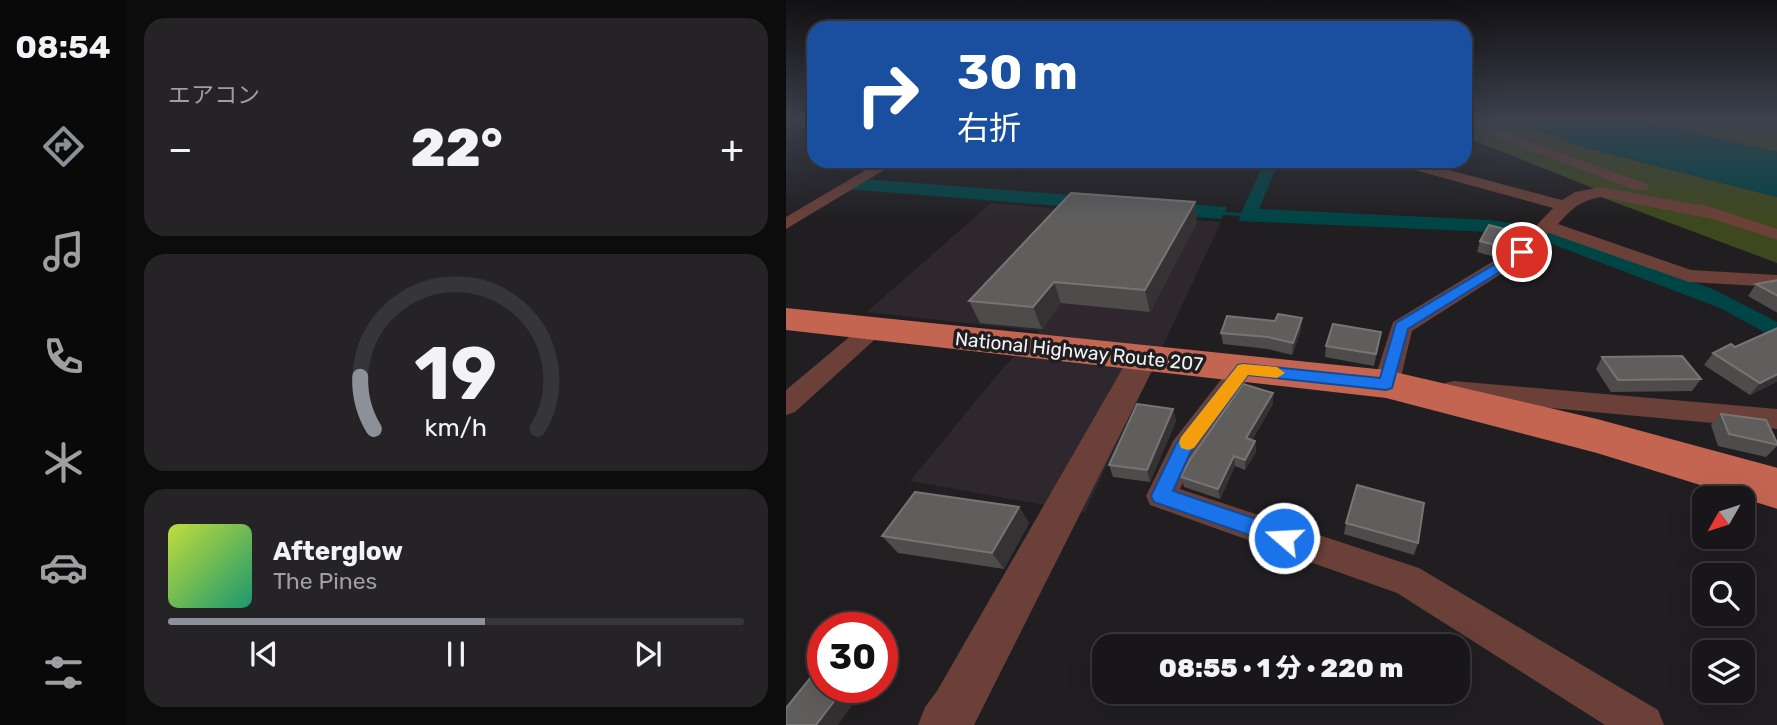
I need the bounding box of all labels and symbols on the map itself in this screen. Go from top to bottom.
pin [1492,222,1552,282]
street label: National Highway Route 207 [954,327,1204,376]
north arrow [1692,486,1756,550]
position arrow [1247,501,1321,575]
speed limit sign: 30 [807,612,898,703]

